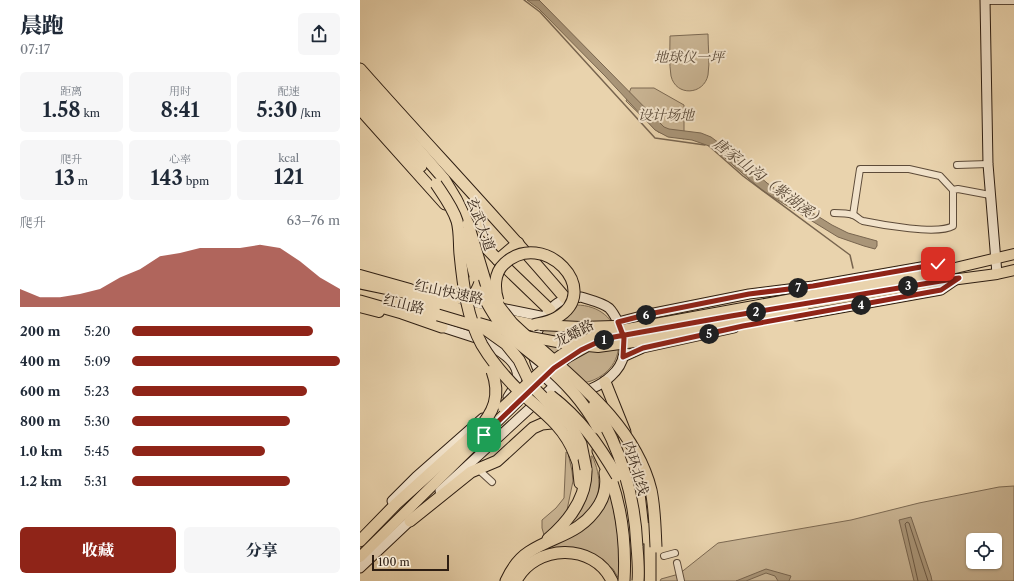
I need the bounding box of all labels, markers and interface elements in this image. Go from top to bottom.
text: 晨跑 [20,12,64,39]
button: share [298,13,340,55]
text: 07:17 [20,41,50,57]
park label: 地球仪一坪 [654,48,726,66]
text: 距离 [60,84,82,98]
text: 用时 [169,84,191,98]
text: 配速 [278,84,300,98]
text: 1.58 [43,98,81,122]
text: 8:41 [160,98,200,122]
text: 5:30 [256,98,297,122]
text: km [81,106,100,120]
text: /km [297,106,321,120]
park label: 设计场地 [638,106,696,124]
water label: 唐家山沟（紫湖溪） [710,133,829,230]
text: kcal [278,151,299,165]
text: 爬升 [60,152,82,166]
text: 心率 [169,152,191,166]
text: 121 [274,165,304,189]
text: 13 [55,166,75,190]
text: 143 [151,166,183,190]
text: m [75,174,88,188]
text: bpm [183,174,209,188]
street label: 玄武大道 [463,195,499,253]
text: 63–76 m [287,212,340,228]
text: 爬升 [20,214,46,230]
pin [921,247,955,281]
icon: check [927,253,949,275]
street label: 红山快速路 [413,276,485,308]
pin: 3 [898,276,918,296]
pin: 7 [788,278,808,298]
text: 3 [905,279,911,293]
text: 7 [795,281,801,295]
street label: 红山路 [381,290,427,318]
pin: 4 [851,295,871,315]
text: 4 [858,298,864,312]
pin: 2 [746,302,766,322]
pin: 6 [636,305,656,325]
text: 2 [753,305,759,319]
text: 6 [643,308,649,322]
street label: 龙蟠路 [551,315,597,351]
text: 200 m [20,323,60,339]
text: 5:20 [84,323,110,339]
pin: 5 [699,324,719,344]
text: 5 [706,327,712,341]
pin: 1 [594,330,614,350]
text: 1 [602,333,606,347]
text: 400 m [20,353,60,369]
text: 5:09 [84,353,111,369]
text: 600 m [20,383,61,399]
text: 5:23 [84,383,109,399]
text: 800 m [20,413,61,429]
text: 5:30 [84,413,110,429]
pin [467,418,501,452]
icon: arrive [473,424,495,446]
street label: 内环北线 [619,439,653,497]
text: 1.0 km [20,443,62,459]
text: 5:45 [84,443,109,459]
text: 1.2 km [20,473,62,489]
text: 5:31 [84,473,107,489]
button: 收藏 [20,527,176,573]
button: 分享 [184,527,340,573]
map controls [966,533,1002,569]
button: locate [966,533,1002,569]
scale bar [372,553,449,572]
text: 100 m [378,555,410,569]

